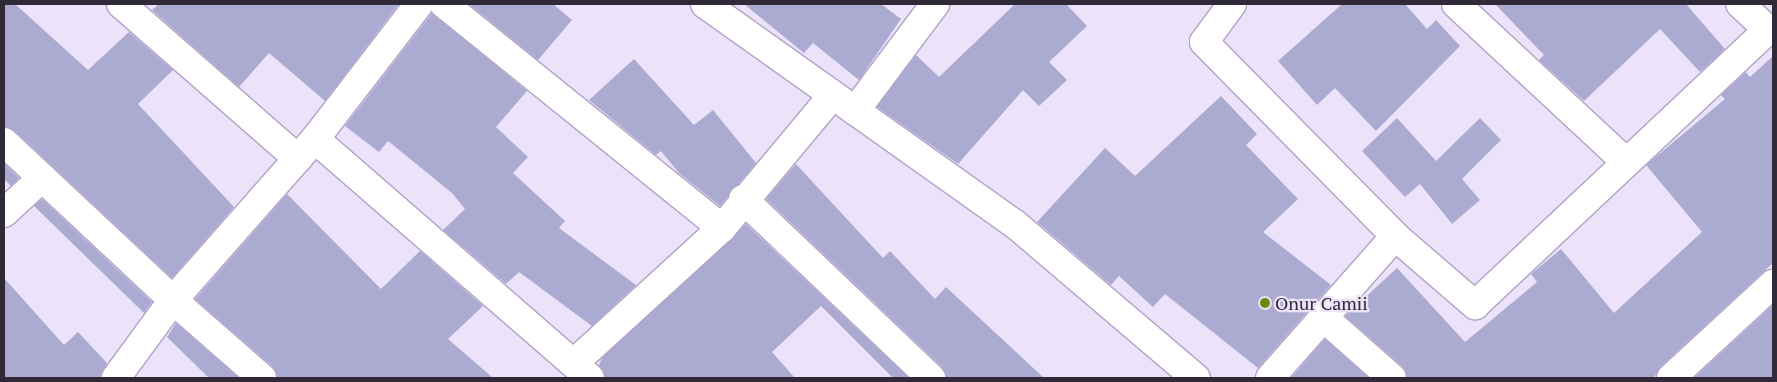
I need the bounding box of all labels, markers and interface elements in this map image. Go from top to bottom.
place label: Onur Camii [1275,292,1368,314]
marker: Onur Camii [1259,297,1271,309]

